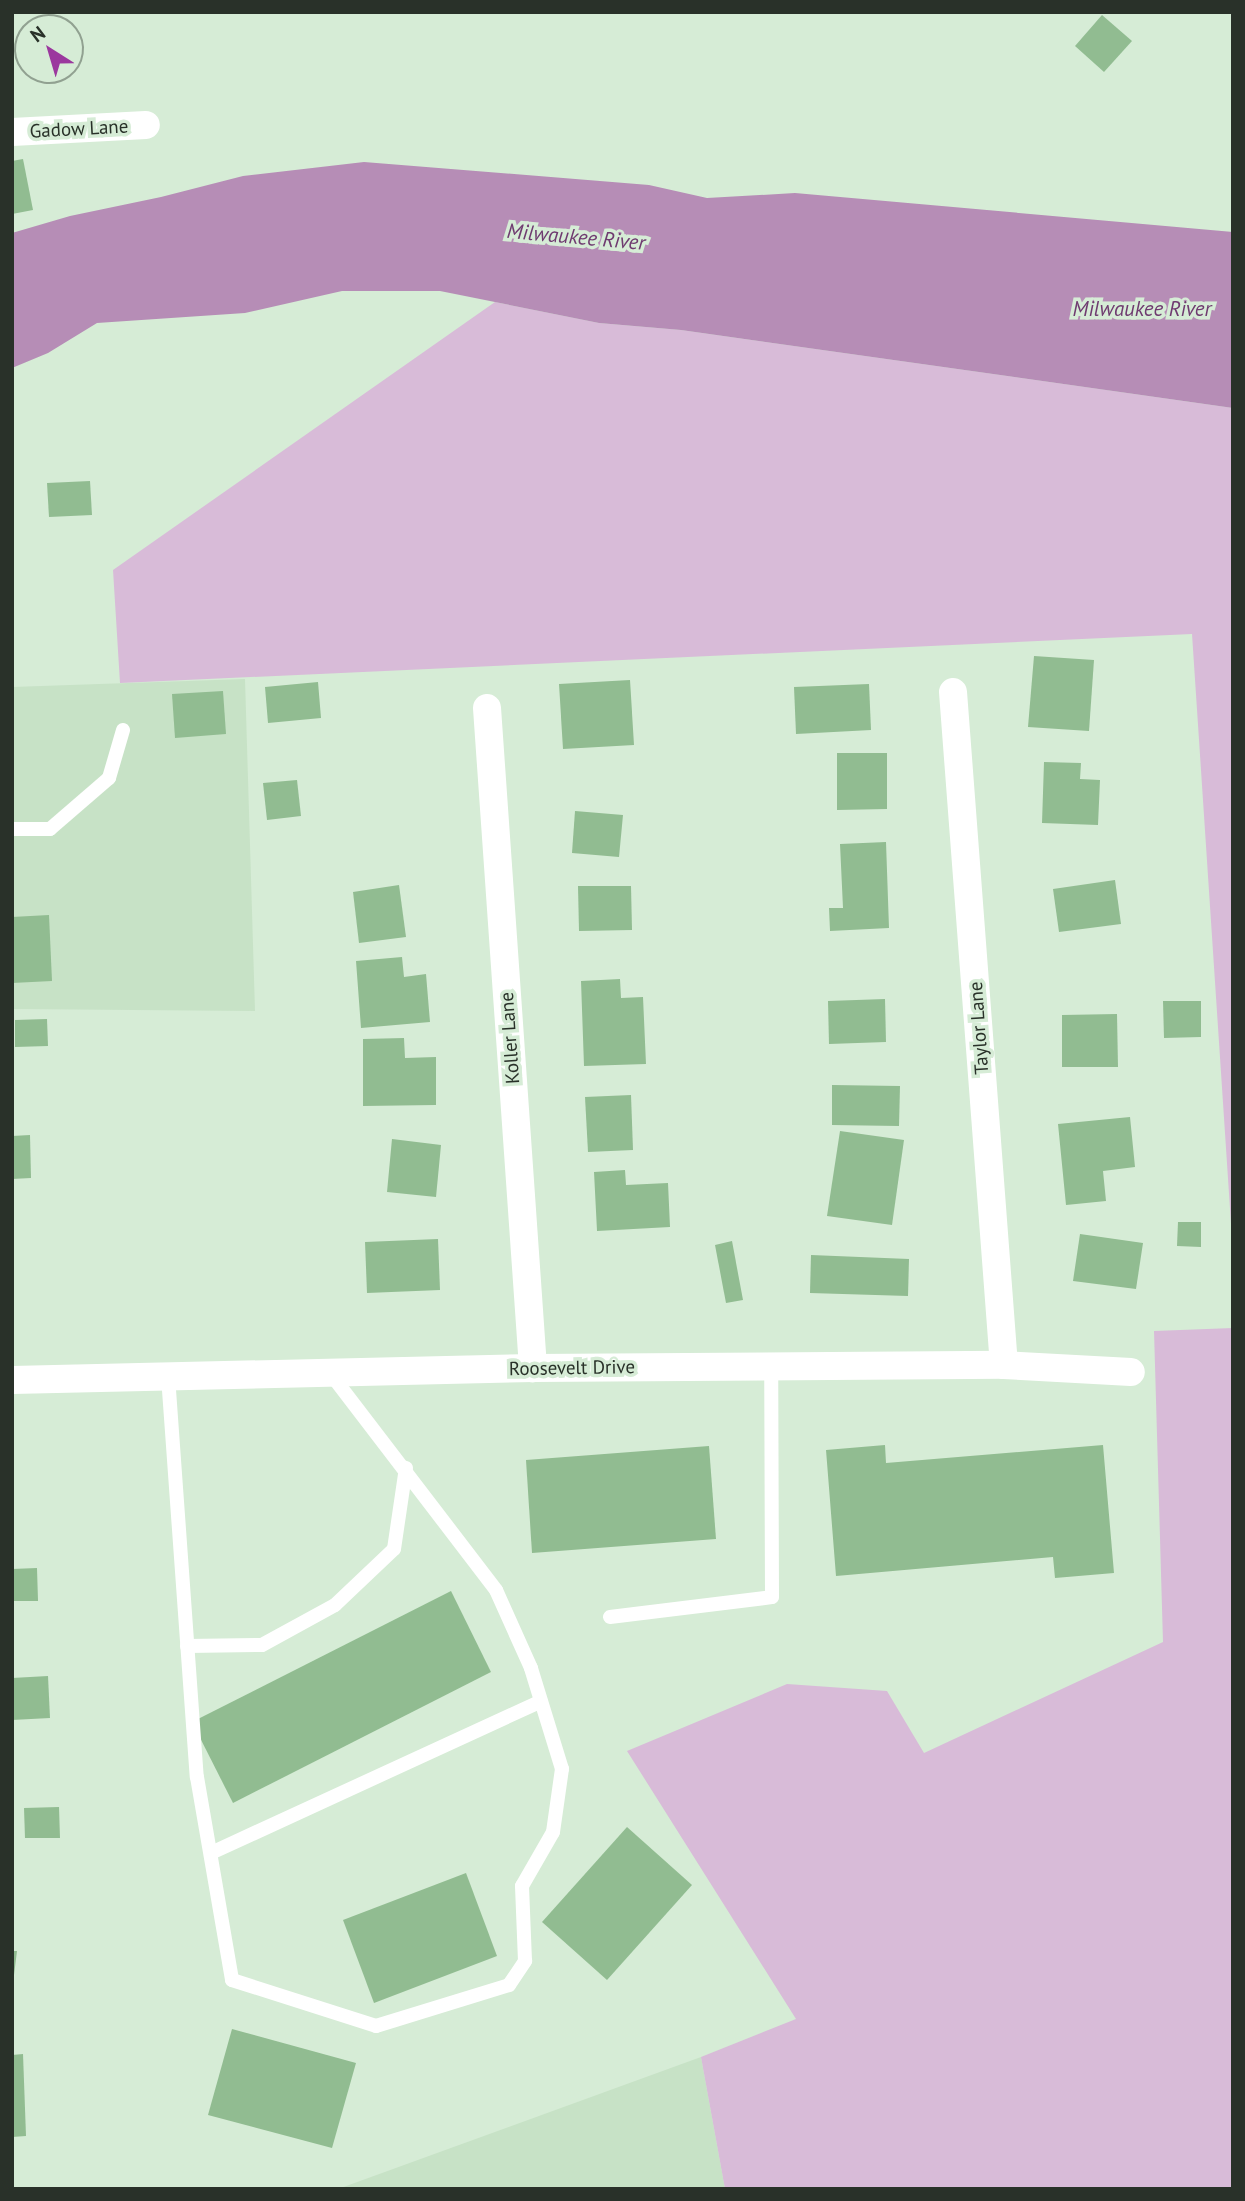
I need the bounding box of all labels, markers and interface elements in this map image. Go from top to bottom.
north arrow [14,14,84,84]
text: N [25,20,50,47]
street label: Gadow Lane [29,115,129,143]
water label: Milwaukee River [506,218,646,256]
water label: Milwaukee River [1073,296,1211,322]
street label: Taylor Lane [964,981,994,1075]
street label: Koller Lane [495,991,525,1085]
street label: Roosevelt Drive [509,1356,635,1380]

